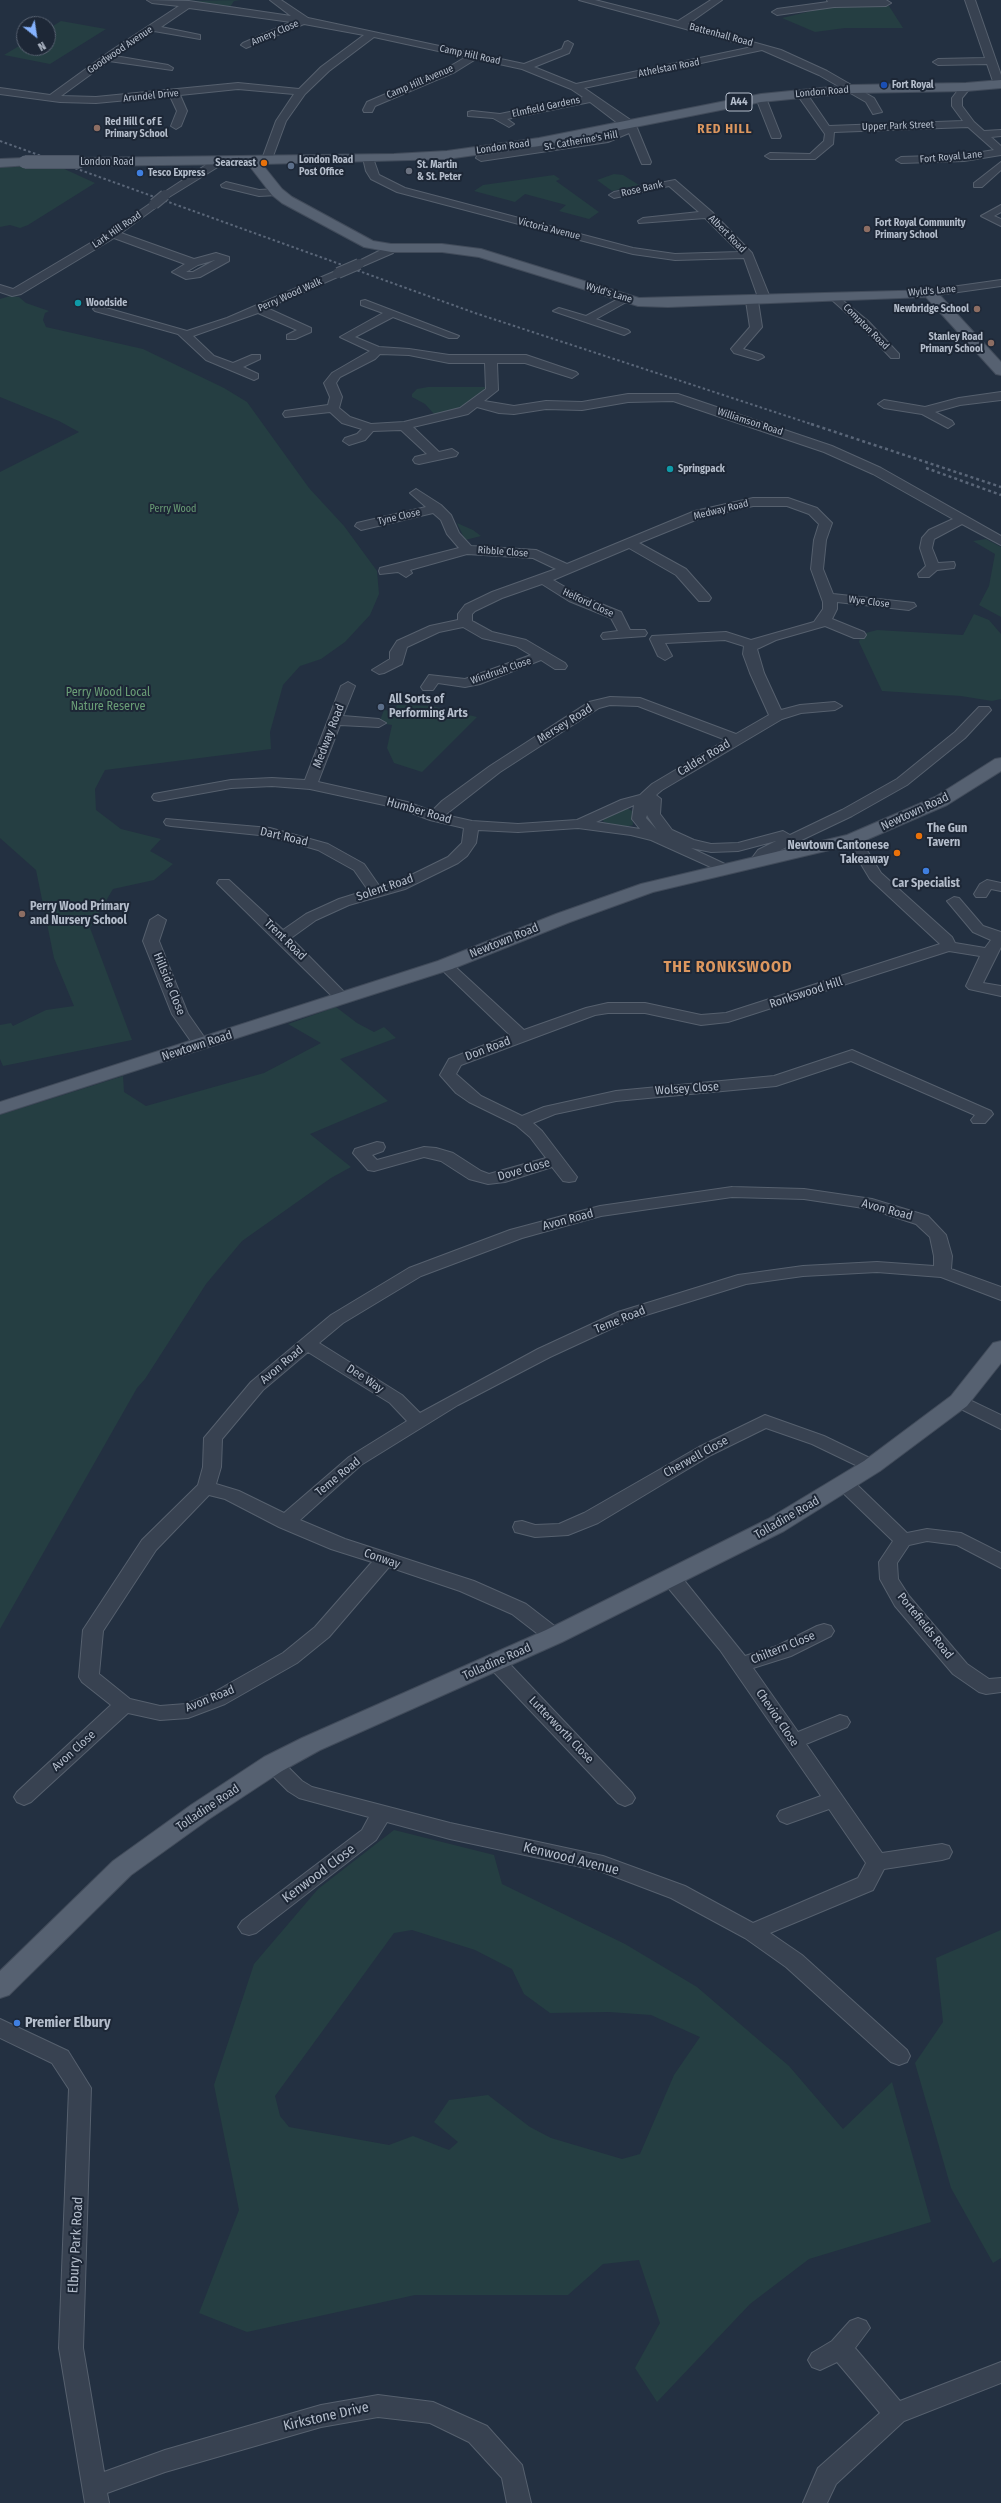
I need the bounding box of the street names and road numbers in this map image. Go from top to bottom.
street label: Amery Close [250,18,300,48]
street label: Battenhall Road [688,21,754,49]
street label: Goodwood Avenue [85,24,155,76]
street label: Camp Hill Road [438,43,502,67]
street label: Athelstan Road [637,56,701,80]
street label: Camp Hill Avenue [385,63,455,101]
street label: London Road [795,84,849,100]
street label: Arundel Drive [123,87,179,105]
road number: A44 [726,93,752,111]
street label: Elmfield Gardens [511,94,581,120]
street label: Upper Park Street [862,119,934,133]
street label: St. Catherine's Hill [543,129,619,153]
street label: London Road [476,137,530,157]
street label: Fort Royal Lane [919,148,983,166]
street label: London Road [80,156,134,168]
street label: Rose Bank [620,178,664,200]
street label: Lark Hill Road [90,209,144,251]
street label: Albert Road [706,213,748,255]
street label: Victoria Avenue [517,215,581,243]
street label: Perry Wood Walk [256,276,324,314]
street label: Wyld's Lane [584,280,634,306]
street label: Wyld's Lane [908,283,956,299]
street label: Compton Road [841,302,891,352]
street label: Williamson Road [716,406,784,438]
street label: Medway Road [692,497,750,523]
street label: Tyne Close [377,506,421,528]
street label: Ribble Close [477,544,529,560]
street label: Helford Close [561,586,615,620]
street label: Wye Close [848,594,890,610]
street label: Windrush Close [469,655,533,687]
street label: Mersey Road [535,701,595,747]
street label: Medway Road [310,702,348,770]
street label: Calder Road [675,737,733,779]
street label: Newtown Road [879,790,951,834]
street label: Humber Road [385,795,453,827]
street label: Dart Road [259,825,309,849]
street label: Solent Road [355,872,415,904]
street label: Trent Road [261,916,309,964]
street label: Newtown Road [467,921,541,961]
street label: Hillside Close [150,951,188,1017]
street label: Ronkswood Hill [768,974,844,1012]
street label: Newtown Road [160,1028,234,1064]
street label: Don Road [463,1034,513,1064]
street label: Wolsey Close [655,1080,719,1098]
street label: Dove Close [496,1156,552,1184]
street label: Avon Road [860,1196,914,1224]
street label: Avon Road [541,1206,595,1234]
street label: Teme Road [592,1303,648,1337]
street label: Avon Road [257,1343,307,1387]
street label: Dee Way [344,1362,386,1396]
street label: Cherwell Close [661,1433,731,1481]
street label: Teme Road [313,1455,363,1499]
street label: Tolladine Road [752,1494,822,1542]
street label: Conway [362,1546,402,1572]
street label: Portefields Road [894,1590,956,1662]
street label: Chiltern Close [749,1629,817,1667]
street label: Tolladine Road [461,1641,533,1683]
street label: Avon Road [183,1683,237,1715]
street label: Cheviot Close [753,1687,801,1749]
street label: Lutterworth Close [526,1694,596,1766]
street label: Avon Close [49,1728,99,1774]
street label: Tolladine Road [174,1782,242,1834]
street label: Kenwood Avenue [521,1839,621,1879]
street label: Kenwood Close [279,1841,359,1907]
street label: Elbury Park Road [65,2196,87,2294]
street label: Kirkstone Drive [282,2399,370,2435]

